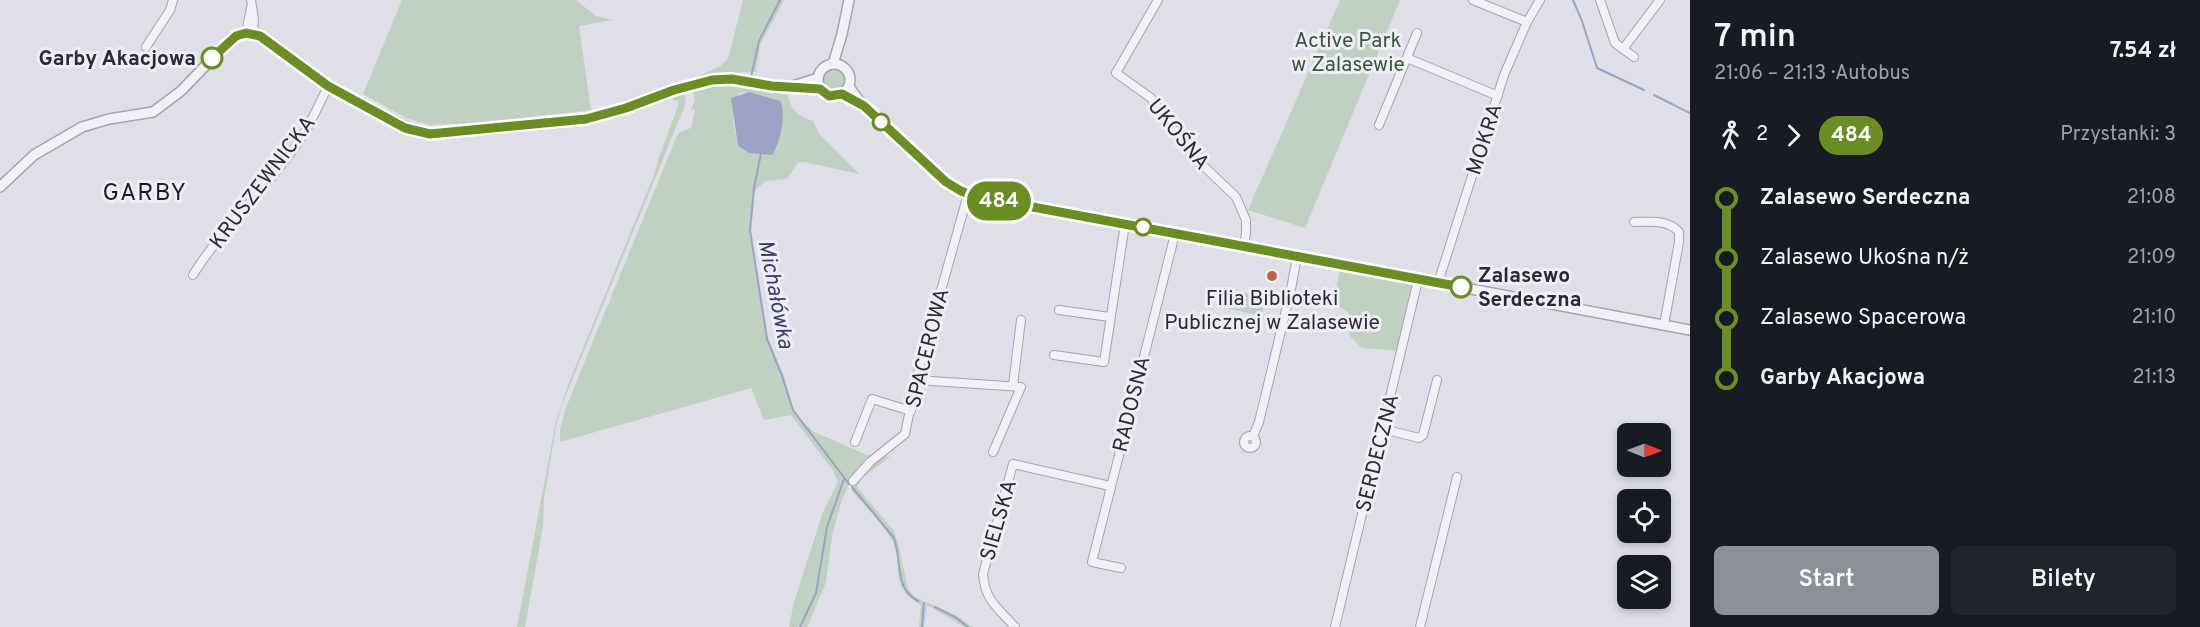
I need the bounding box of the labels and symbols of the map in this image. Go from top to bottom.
park label: Active Park w Zalasewie [1291,28,1405,79]
place label: Garby Akacjowa [39,46,196,73]
marker: Garby Akacjowa [201,47,223,69]
street label: UKOŚNA [1141,93,1216,176]
street label: MOKRA [1461,100,1510,179]
street label: KRUSZEWNICKA [204,111,322,255]
unlabelled marker [872,113,890,131]
district label: GARBY [103,179,188,209]
line badge: 484 [964,182,1034,220]
unlabelled marker [1134,218,1152,236]
water label: Michałówka [751,238,798,352]
place label: Zalasewo Serdeczna [1478,263,1581,314]
marker: Filia Biblioteki Publicznej w Zalasewie [1265,269,1279,283]
marker: Zalasewo Serdeczna [1450,276,1472,298]
street label: SPACEROWA [901,286,956,411]
place label: Filia Biblioteki Publicznej w Zalasewie [1164,286,1380,337]
street label: RADOSNA [1107,353,1157,455]
street label: SERDECZNA [1351,392,1406,515]
north arrow [1617,423,1671,477]
street label: SIELSKA [975,477,1024,564]

